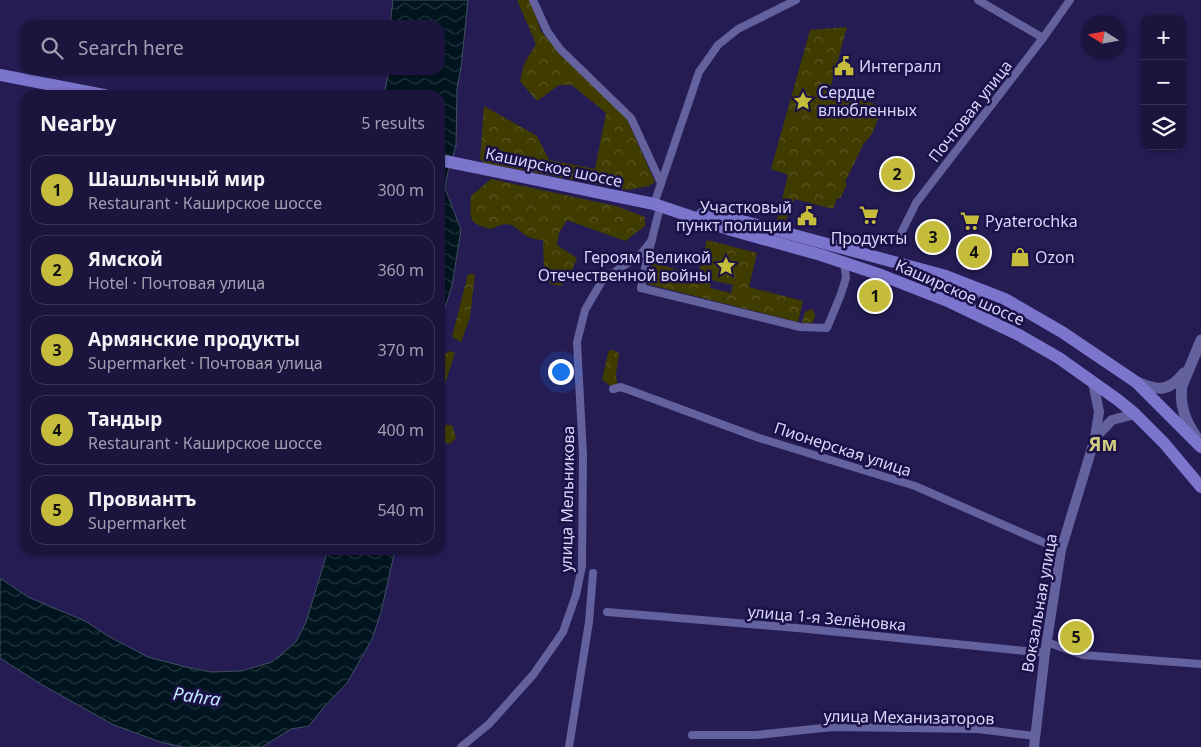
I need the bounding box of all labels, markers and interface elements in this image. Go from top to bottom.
north arrow [1081,15,1126,60]
map controls [1141,15,1186,150]
button: + [1141,15,1186,60]
search box [20,20,445,75]
icon: search [38,34,66,62]
text: Search here [78,35,184,61]
public building icon: Интегралл [833,55,855,77]
place label: Интегралл [859,55,941,77]
street label: Почтовая улица [923,55,1017,167]
button: − [1141,60,1186,105]
place label: Сердце влюбленных [818,81,918,121]
place icon: Сердце влюбленных [792,90,814,112]
button: layers [1141,105,1186,150]
text: Nearby [40,109,116,137]
text: 5 results [361,112,425,134]
street label: Каширское шоссе [484,142,625,192]
pin: 2 [881,155,913,193]
text: Шашлычный мир [88,166,265,192]
text: 1 [52,179,62,201]
text: 300 m [377,179,424,201]
text: Restaurant · Каширское шоссе [88,192,322,214]
place label: Участковый пункт полиции [676,196,792,236]
supermarket icon: Продукты [858,204,880,226]
public building icon: Участковый пункт полиции [796,205,818,227]
supermarket icon: Pyaterochka [959,210,981,232]
place label: Pyaterochka [985,210,1078,232]
pin: 3 [917,218,949,256]
place label: Продукты [831,227,907,249]
pin: 4 [958,233,990,271]
text: Ямской [88,246,163,272]
place label: Героям Великой Отечественной войны [538,246,711,286]
shop icon: Ozon [1009,246,1031,268]
place label: Ozon [1035,246,1075,268]
street label: Каширское шоссе [892,254,1028,330]
place icon: Героям Великой Отечественной войны [715,255,737,277]
text: 2 [52,259,62,281]
text: 360 m [377,259,424,281]
text: Hotel · Почтовая улица [88,272,265,294]
pin: 1 [859,277,891,315]
text: Армянские продукты [88,326,300,352]
text: 3 [52,339,62,361]
text: 370 m [377,339,424,361]
text: Supermarket · Почтовая улица [88,352,323,374]
your location [548,359,574,385]
text: Тандыр [88,406,162,432]
street label: Пионерская улица [771,416,915,482]
text: 4 [52,419,62,441]
text: 400 m [377,419,424,441]
street label: улица Мельникова [555,426,579,572]
district label: Ям [1089,431,1117,457]
text: Restaurant · Каширское шоссе [88,432,322,454]
text: Провиантъ [88,486,197,512]
text: 5 [52,499,62,521]
text: 540 m [377,499,424,521]
text: Supermarket [88,512,186,534]
street label: Вокзальная улица [1016,532,1062,674]
street label: улица 1-я Зелёновка [747,600,907,636]
pin: 5 [1060,618,1092,656]
water label: Pahra [172,681,222,711]
street label: улица Механизаторов [824,705,994,729]

